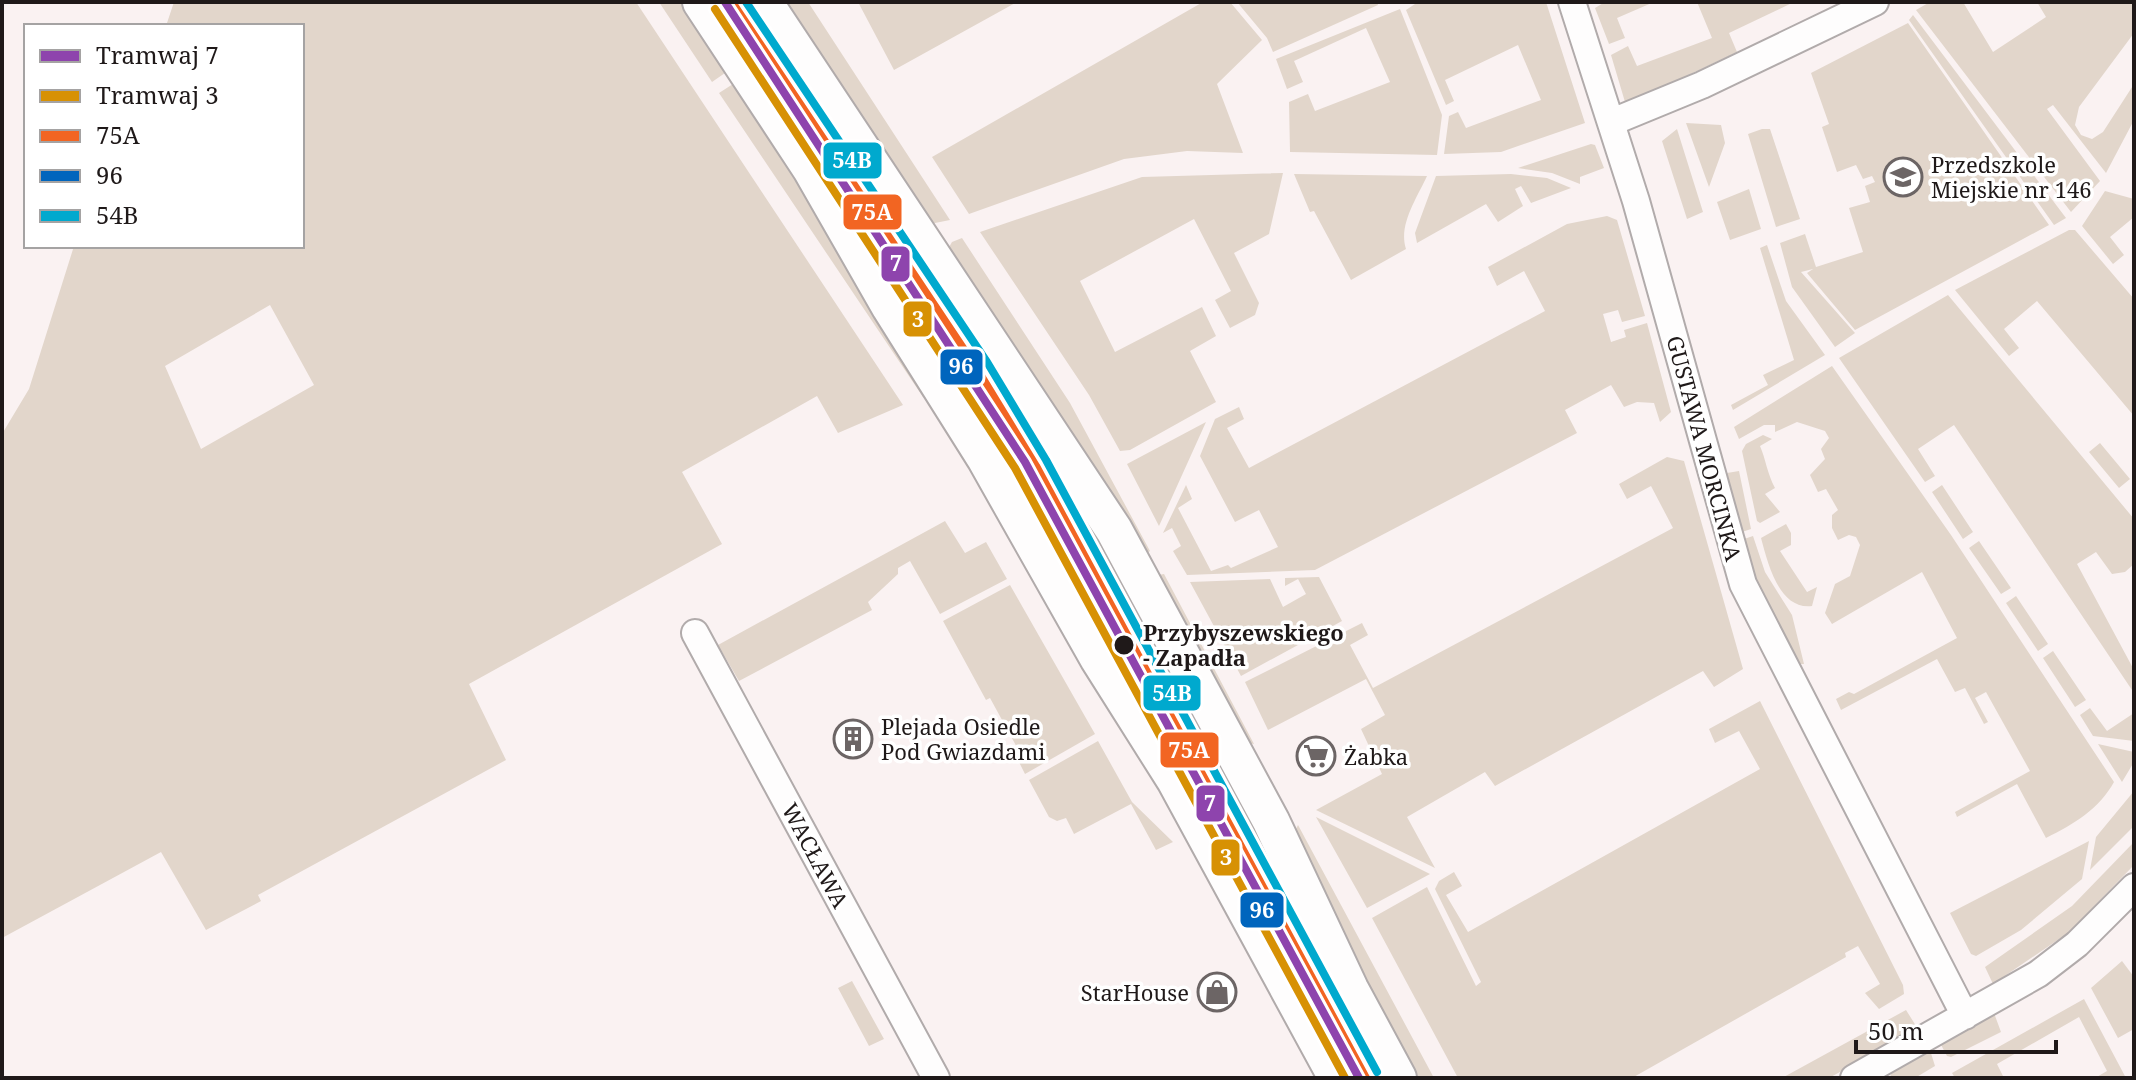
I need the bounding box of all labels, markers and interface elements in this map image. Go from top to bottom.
legend [24,24,304,248]
text: Tramwaj 7 [96,38,219,71]
text: Tramwaj 3 [96,78,219,111]
text: 75A [96,118,140,151]
line badge: 54B [822,141,883,180]
text: 54B [832,144,872,174]
place label: Przedszkole Miejskie nr 146 [1931,149,2092,204]
school or university icon: Przedszkole Miejskie nr 146 [1882,156,1924,198]
text: 96 [96,158,123,191]
line badge: 75A [842,193,903,231]
text: 75A [851,196,893,226]
text: 54B [96,198,139,231]
line badge: 7 [880,245,911,283]
text: 7 [890,247,902,277]
line badge: 3 [902,300,933,338]
text: 3 [912,303,924,333]
street label: GUSTAWA MORCINKA [1660,332,1750,564]
line badge: 96 [939,348,984,386]
text: 96 [949,350,973,380]
place label: Przybyszewskiego - Zapadła [1143,617,1344,672]
marker: Przybyszewskiego - Zapadła [1112,633,1136,657]
line badge: 54B [1142,674,1202,712]
text: 54B [1152,677,1192,707]
place label: Plejada Osiedle Pod Gwiazdami [881,711,1045,766]
building icon: Plejada Osiedle Pod Gwiazdami [832,718,874,760]
line badge: 75A [1159,731,1220,769]
text: 75A [1168,734,1210,764]
supermarket icon: Żabka [1295,735,1337,777]
place label: Żabka [1344,741,1408,771]
line badge: 7 [1195,784,1226,823]
text: 7 [1204,787,1216,817]
street label: WACŁAWA [776,797,856,913]
line badge: 3 [1210,838,1241,877]
text: 3 [1220,841,1232,871]
line badge: 96 [1239,891,1285,929]
text: 96 [1250,894,1274,924]
shop icon: StarHouse [1196,971,1238,1013]
place label: StarHouse [1081,977,1189,1007]
scale bar [1856,1004,2056,1054]
text: 50 m [1868,1014,1924,1047]

